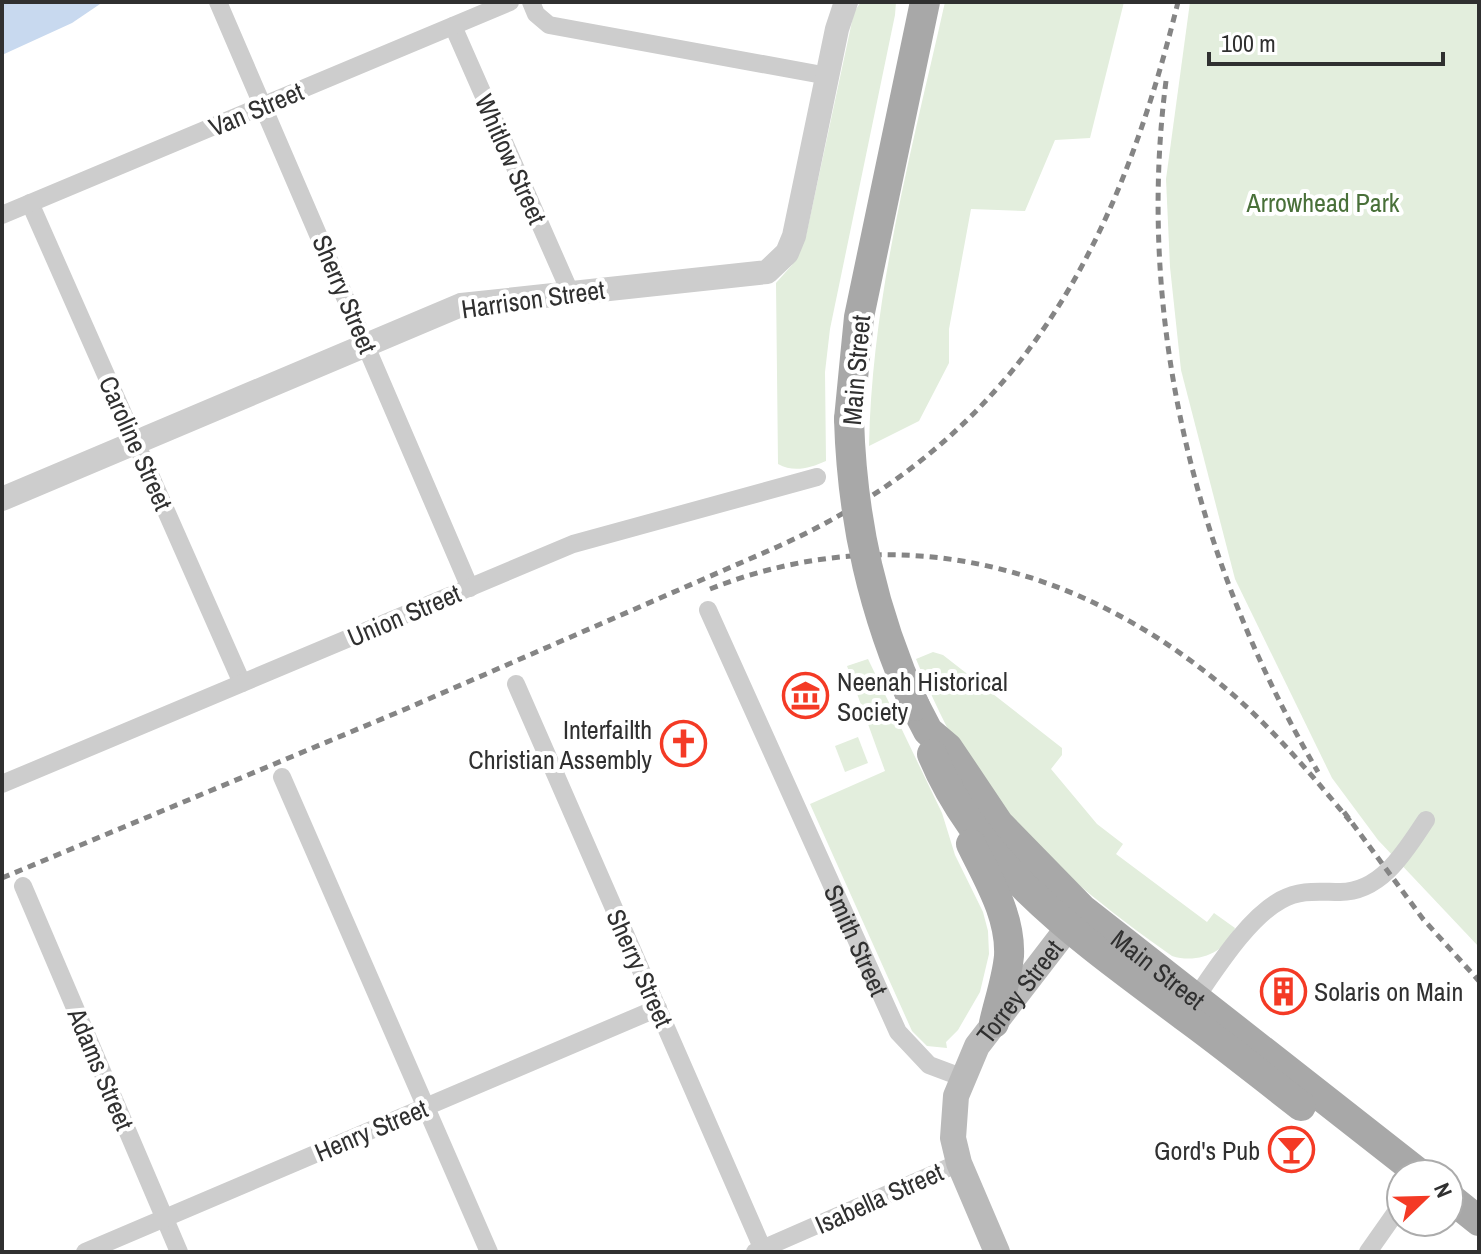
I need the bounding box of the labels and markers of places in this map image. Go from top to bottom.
place label: Neenah Historical Society [837,664,1008,729]
museum icon: Neenah Historical Society [782,672,830,720]
place label: Interfailth Christian Assembly [468,712,652,777]
church icon: Interfailth Christian Assembly [659,720,707,768]
building icon: Solaris on Main [1259,967,1307,1015]
place label: Solaris on Main [1314,974,1463,1009]
bar icon: Gord's Pub [1267,1126,1315,1174]
place label: Gord's Pub [1154,1133,1260,1168]

